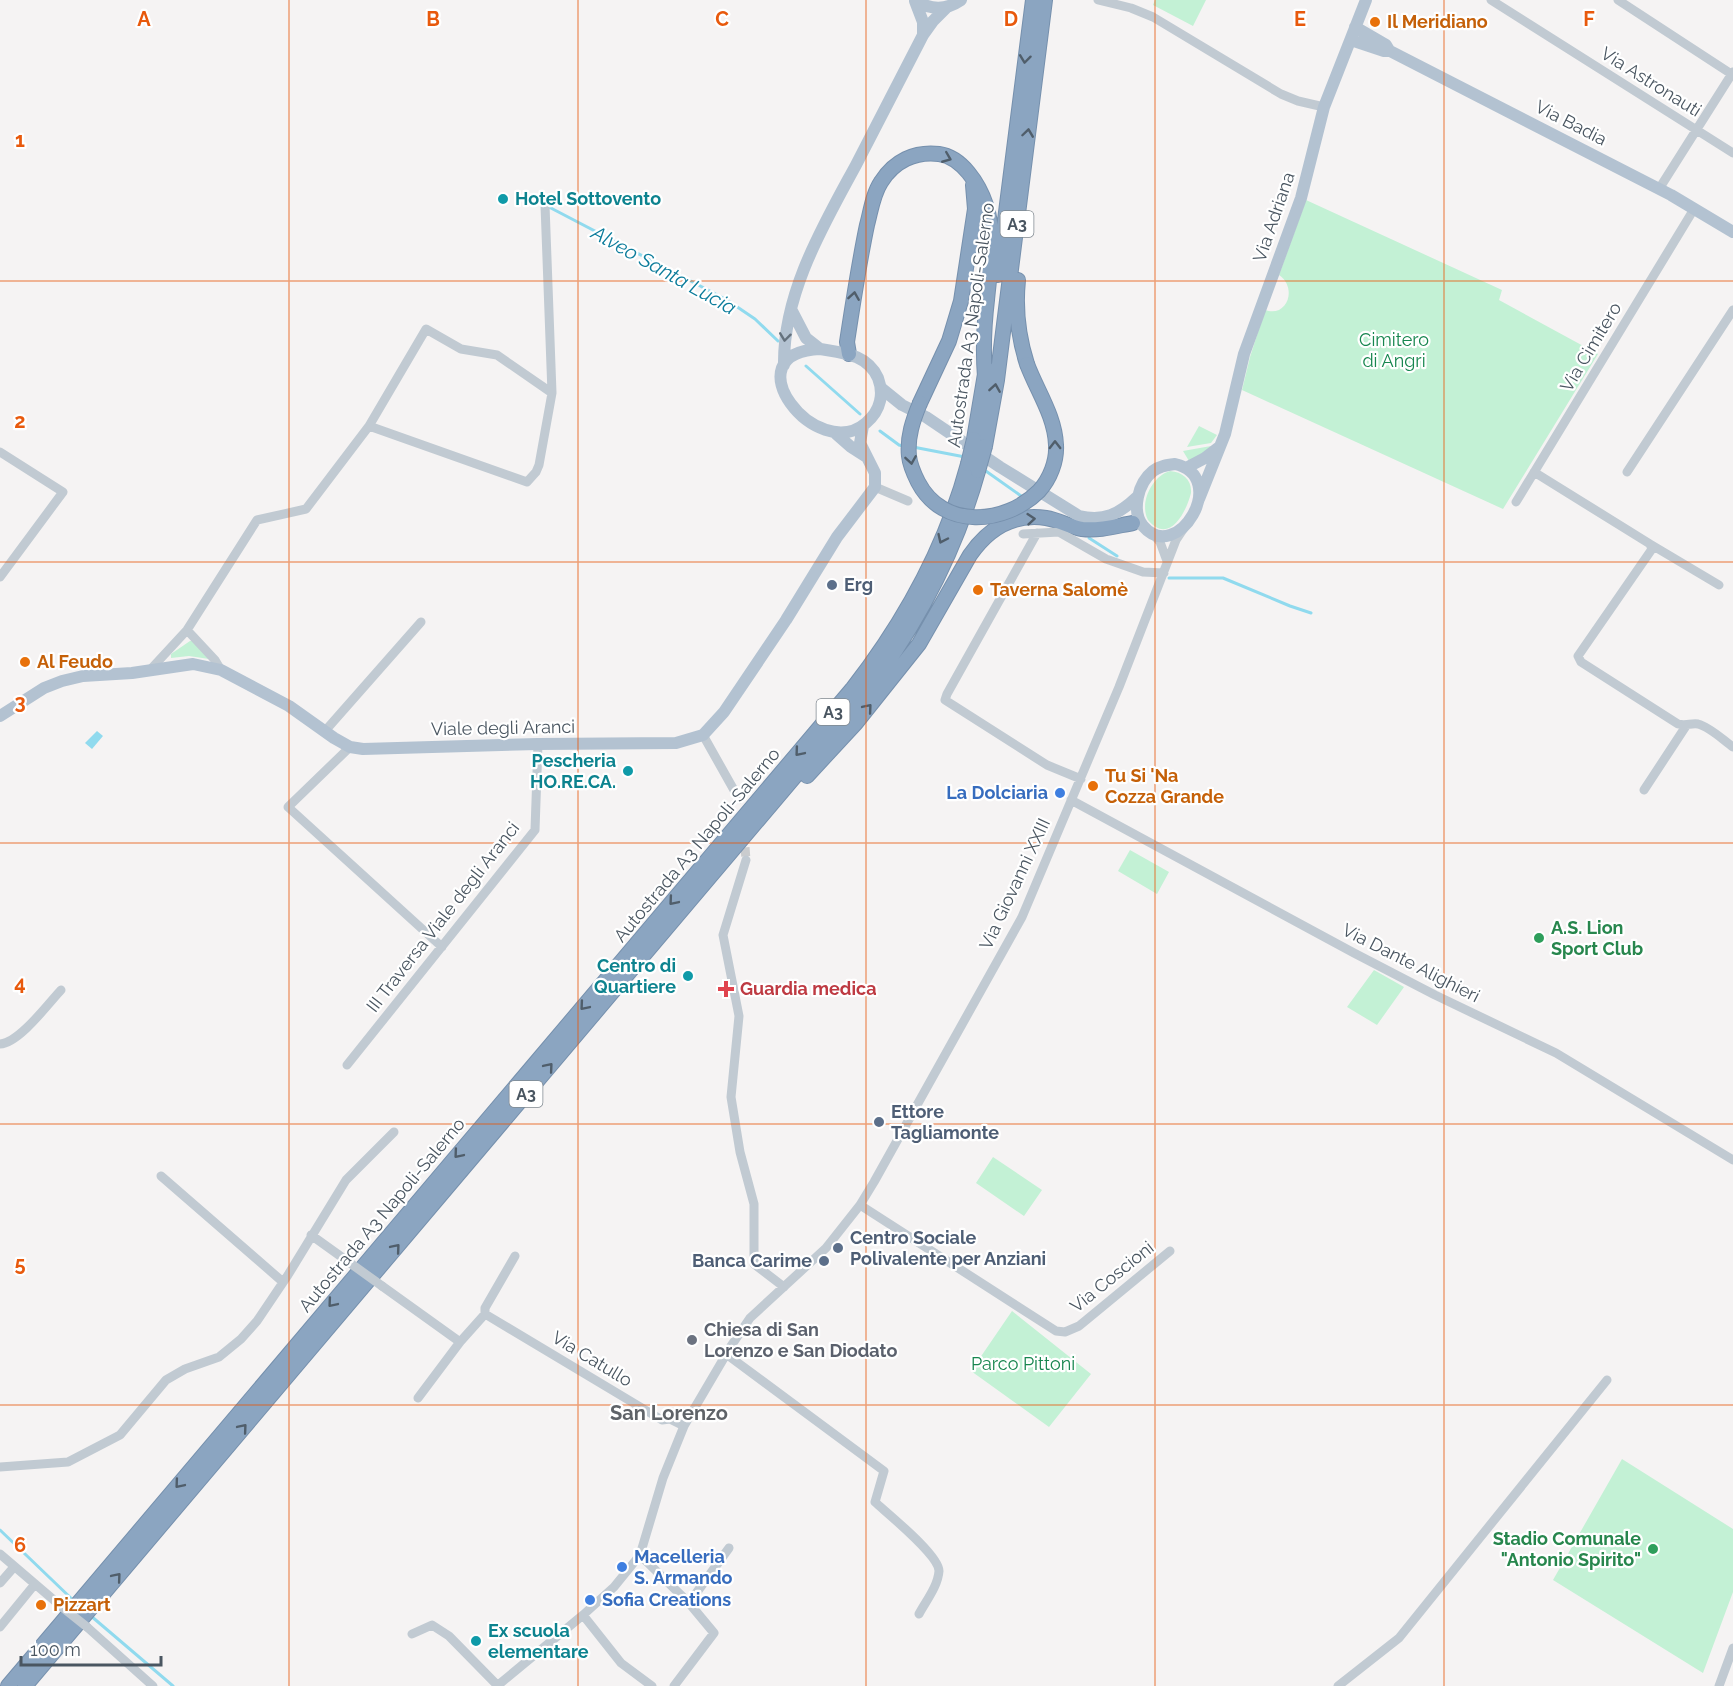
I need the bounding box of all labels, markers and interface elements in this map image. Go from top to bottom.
text: A [137,7,151,31]
text: B [426,7,440,31]
text: C [715,7,729,31]
text: D [1004,7,1018,31]
text: E [1294,7,1306,31]
text: F [1583,7,1595,31]
place label: Il Meridiano [1387,11,1488,32]
marker: Il Meridiano [1368,15,1382,29]
street label: Via Astronauti [1597,42,1705,121]
one-way arrow [1019,54,1032,64]
street label: Via Badia [1532,96,1610,149]
text: 1 [15,128,25,152]
one-way arrow [1022,128,1034,137]
one-way arrow [940,151,951,163]
street label: Via Adriana [1248,169,1299,264]
place label: Hotel Sottovento [515,188,661,209]
marker: Hotel Sottovento [496,192,510,206]
street label: Autostrada A3 Napoli-Salerno [943,201,998,449]
road number: A3 [1000,211,1034,237]
water label: Alveo Santa Lucia [587,220,740,320]
one-way arrow [848,291,860,300]
street label: Via Cimitero [1556,298,1626,395]
park label: Cimitero di Angri [1359,329,1429,371]
one-way arrow [779,333,792,342]
one-way arrow [989,384,1001,393]
text: 2 [14,409,26,433]
one-way arrow [1049,440,1061,449]
one-way arrow [904,455,916,464]
one-way arrow [1026,513,1035,526]
one-way arrow [938,533,950,544]
place label: Erg [844,574,873,595]
marker: Erg [825,578,839,592]
place label: Taverna Salomè [990,579,1128,600]
marker: Taverna Salomè [971,583,985,597]
place label: Al Feudo [37,651,113,672]
marker: Al Feudo [18,655,32,669]
text: 3 [14,690,26,714]
road number: A3 [816,699,850,725]
one-way arrow [861,703,872,714]
street label: Viale degli Aranci [431,716,575,739]
street label: Autostrada A3 Napoli-Salerno [609,743,784,946]
one-way arrow [795,745,806,756]
place label: Pescheria HO.RE.CA. [530,750,616,792]
marker: Pescheria HO.RE.CA. [621,764,635,778]
place label: Tu Si 'Na Cozza Grande [1105,765,1224,807]
marker: Tu Si 'Na Cozza Grande [1086,779,1100,793]
place label: La Dolciaria [946,782,1048,803]
marker: La Dolciaria [1053,786,1067,800]
street label: Via Giovanni XXIII [975,815,1054,953]
street label: III Traversa Viale degli Aranci [362,817,523,1016]
one-way arrow [669,894,680,905]
place label: A.S. Lion Sport Club [1551,917,1643,959]
street label: Via Dante Alighieri [1339,919,1483,1006]
marker: A.S. Lion Sport Club [1532,931,1546,945]
place label: Centro di Quartiere [594,955,676,997]
marker: Centro di Quartiere [681,969,695,983]
text: 4 [14,971,26,995]
place label: Guardia medica [740,978,876,999]
marker: Guardia medica [717,980,735,998]
one-way arrow [580,999,591,1010]
one-way arrow [542,1063,553,1074]
road number: A3 [510,1081,542,1107]
place label: Ettore Tagliamonte [891,1101,999,1143]
street label: Autostrada A3 Napoli-Salerno [294,1113,469,1316]
marker: Ettore Tagliamonte [872,1115,886,1129]
one-way arrow [454,1147,465,1158]
place label: Centro Sociale Polivalente per Anziani [850,1227,1046,1269]
street label: Via Coscioni [1066,1237,1158,1317]
marker: Centro Sociale Polivalente per Anziani [831,1241,845,1255]
one-way arrow [389,1244,400,1255]
place label: Banca Carime [692,1250,812,1271]
text: 5 [14,1252,26,1276]
marker: Banca Carime [817,1254,831,1268]
one-way arrow [328,1296,339,1307]
place label: Chiesa di San Lorenzo e San Diodato [704,1319,897,1361]
street label: Via Catullo [548,1326,636,1391]
marker: Chiesa di San Lorenzo e San Diodato [685,1333,699,1347]
park label: Parco Pittoni [971,1353,1075,1374]
district label: San Lorenzo [610,1401,728,1425]
one-way arrow [236,1424,247,1435]
one-way arrow [175,1477,186,1488]
place label: Stadio Comunale "Antonio Spirito" [1493,1528,1641,1570]
text: 6 [14,1533,26,1557]
marker: Stadio Comunale "Antonio Spirito" [1646,1542,1660,1556]
place label: Macelleria S. Armando [634,1546,732,1588]
marker: Macelleria S. Armando [615,1560,629,1574]
one-way arrow [109,1573,120,1584]
place label: Sofia Creations [602,1589,731,1610]
marker: Sofia Creations [583,1593,597,1607]
place label: Pizzart [53,1594,111,1615]
marker: Pizzart [34,1598,48,1612]
place label: Ex scuola elementare [488,1620,589,1662]
scale bar [21,1629,160,1667]
marker: Ex scuola elementare [469,1634,483,1648]
text: 100 m [30,1639,81,1660]

